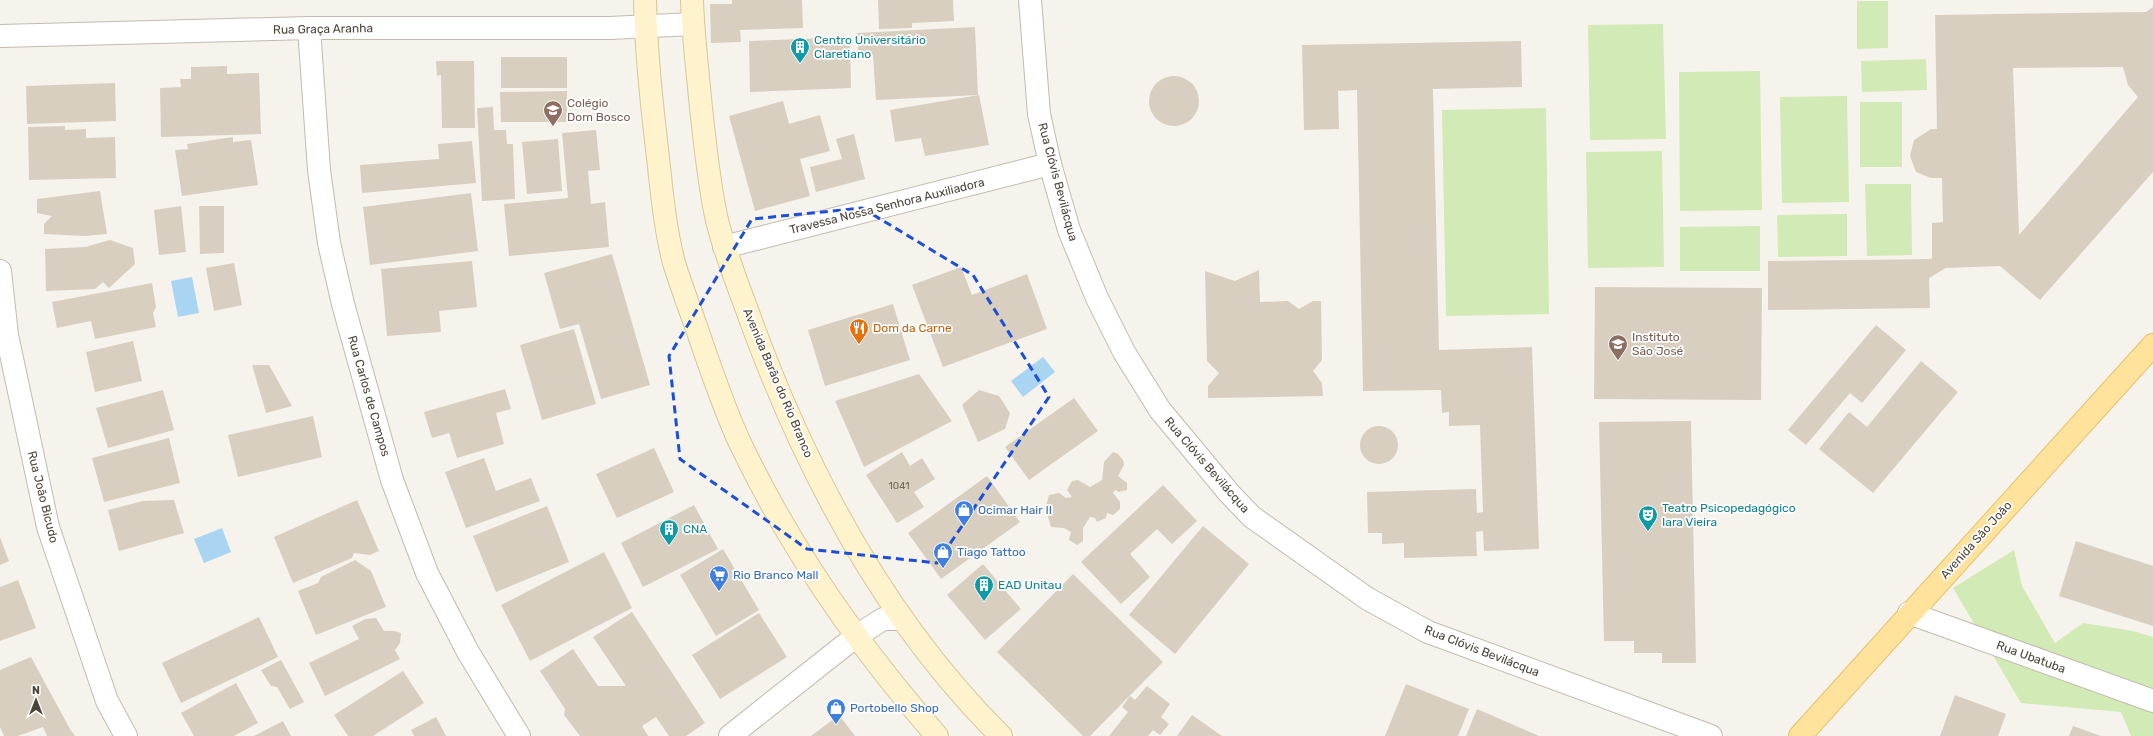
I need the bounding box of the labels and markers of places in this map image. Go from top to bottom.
place label: Centro Universitário Claretiano [814,33,926,61]
building icon: Centro Universitário Claretiano [789,36,811,64]
place label: Colégio Dom Bosco [567,96,630,124]
school or university icon: Colégio Dom Bosco [542,99,564,127]
restaurant icon: Dom da Carne [848,317,870,345]
place label: Dom da Carne [873,321,952,335]
place label: Instituto São José [1632,330,1684,358]
school or university icon: Instituto São José [1607,333,1629,361]
shop icon: Ocimar Hair II [953,499,975,527]
place label: Teatro Psicopedagógico Iara Vieira [1662,501,1796,529]
place label: Ocimar Hair II [978,503,1052,517]
theatre icon: Teatro Psicopedagógico Iara Vieira [1637,504,1659,532]
building icon: CNA [658,518,680,546]
place label: CNA [683,522,707,536]
shop icon: Tiago Tattoo [932,541,954,569]
place label: Tiago Tattoo [957,545,1026,559]
supermarket icon: Rio Branco Mall [708,564,730,592]
place label: Rio Branco Mall [733,568,818,582]
building icon: EAD Unitau [973,574,995,602]
place label: EAD Unitau [998,578,1062,592]
shop icon: Portobello Shop [825,697,847,725]
place label: Portobello Shop [850,701,939,715]

